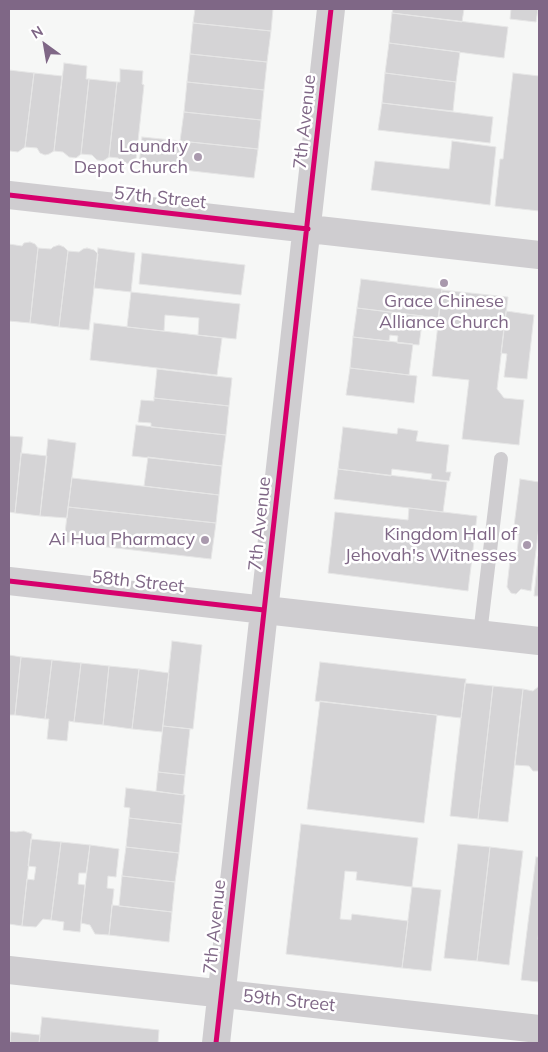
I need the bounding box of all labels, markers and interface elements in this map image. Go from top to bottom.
north arrow [20,20,70,70]
text: N [28,22,46,43]
street label: 7th Avenue [289,74,321,170]
place label: Laundry Depot Church [74,136,188,178]
marker: Laundry Depot Church [192,151,204,163]
street label: 57th Street [113,182,207,214]
marker: Grace Chinese Alliance Church [438,277,450,289]
place label: Grace Chinese Alliance Church [379,291,509,334]
street label: 7th Avenue [244,476,276,572]
place label: Kingdom Hall of Jehovah's Witnesses [345,524,517,566]
place label: Ai Hua Pharmacy [48,529,195,551]
marker: Ai Hua Pharmacy [199,534,211,546]
marker: Kingdom Hall of Jehovah's Witnesses [521,539,533,551]
street label: 58th Street [91,566,185,598]
street label: 7th Avenue [199,879,231,975]
street label: 59th Street [242,985,336,1017]

